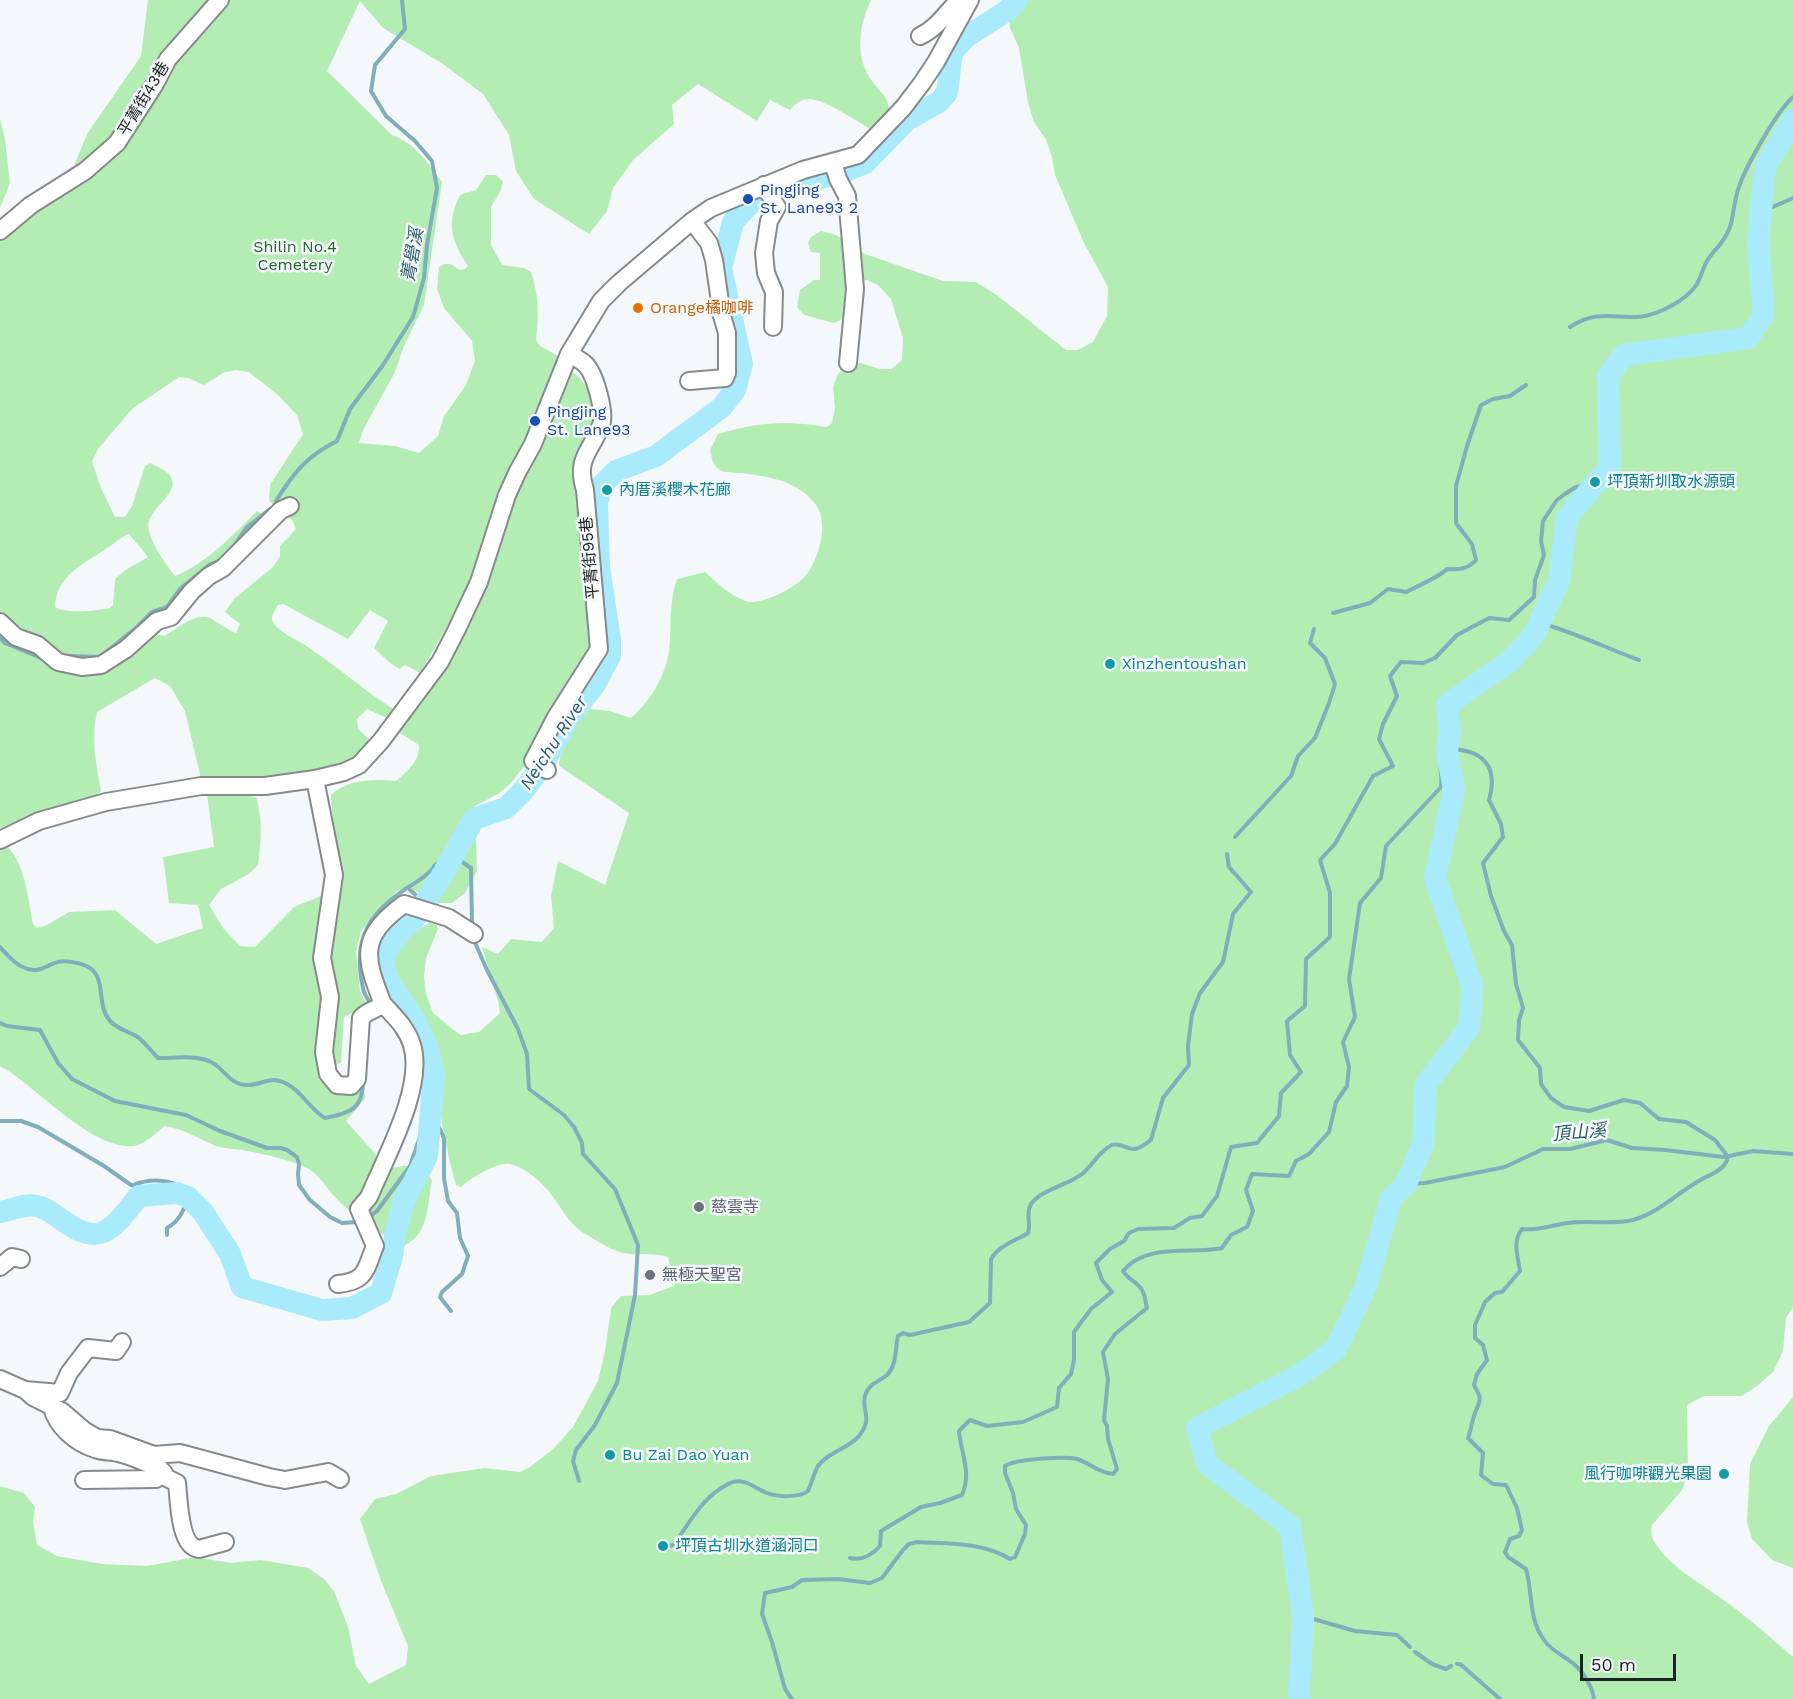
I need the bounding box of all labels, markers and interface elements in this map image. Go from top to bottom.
street label: 平菁街43巷 [114,58,174,140]
place label: Pingjing St. Lane93 2 [760,180,858,218]
marker: Pingjing St. Lane93 2 [741,192,755,206]
water label: 菁礐溪 [398,227,428,283]
park label: Shilin No.4 Cemetery [253,237,337,275]
place label: Orange橘咖啡 [650,298,753,318]
marker: Orange橘咖啡 [631,301,645,315]
place label: Pingjing St. Lane93 [547,402,630,440]
marker: Pingjing St. Lane93 [528,414,542,428]
place label: 坪頂新圳取水源頭 [1607,472,1735,492]
marker: 坪頂新圳取水源頭 [1588,475,1602,489]
place label: 內厝溪櫻木花廊 [619,480,731,500]
marker: 內厝溪櫻木花廊 [600,483,614,497]
street label: 平菁街95巷 [577,516,603,600]
place label: Xinzhentoushan [1122,654,1247,674]
marker: Xinzhentoushan [1103,657,1117,671]
water label: Neichu River [516,692,592,794]
water label: 頂山溪 [1551,1120,1607,1146]
place label: 慈雲寺 [711,1197,759,1217]
marker: 慈雲寺 [692,1200,706,1214]
place label: 無極天聖宮 [662,1265,742,1285]
marker: 無極天聖宮 [643,1268,657,1282]
place label: Bu Zai Dao Yuan [622,1445,749,1465]
marker: Bu Zai Dao Yuan [603,1448,617,1462]
place label: 風行咖啡觀光果園 [1584,1464,1712,1484]
marker: 風行咖啡觀光果園 [1717,1467,1731,1481]
place label: 坪頂古圳水道涵洞口 [675,1536,819,1556]
marker: 坪頂古圳水道涵洞口 [656,1539,670,1553]
scale bar [1583,1642,1679,1680]
text: 50 m [1591,1654,1636,1675]

